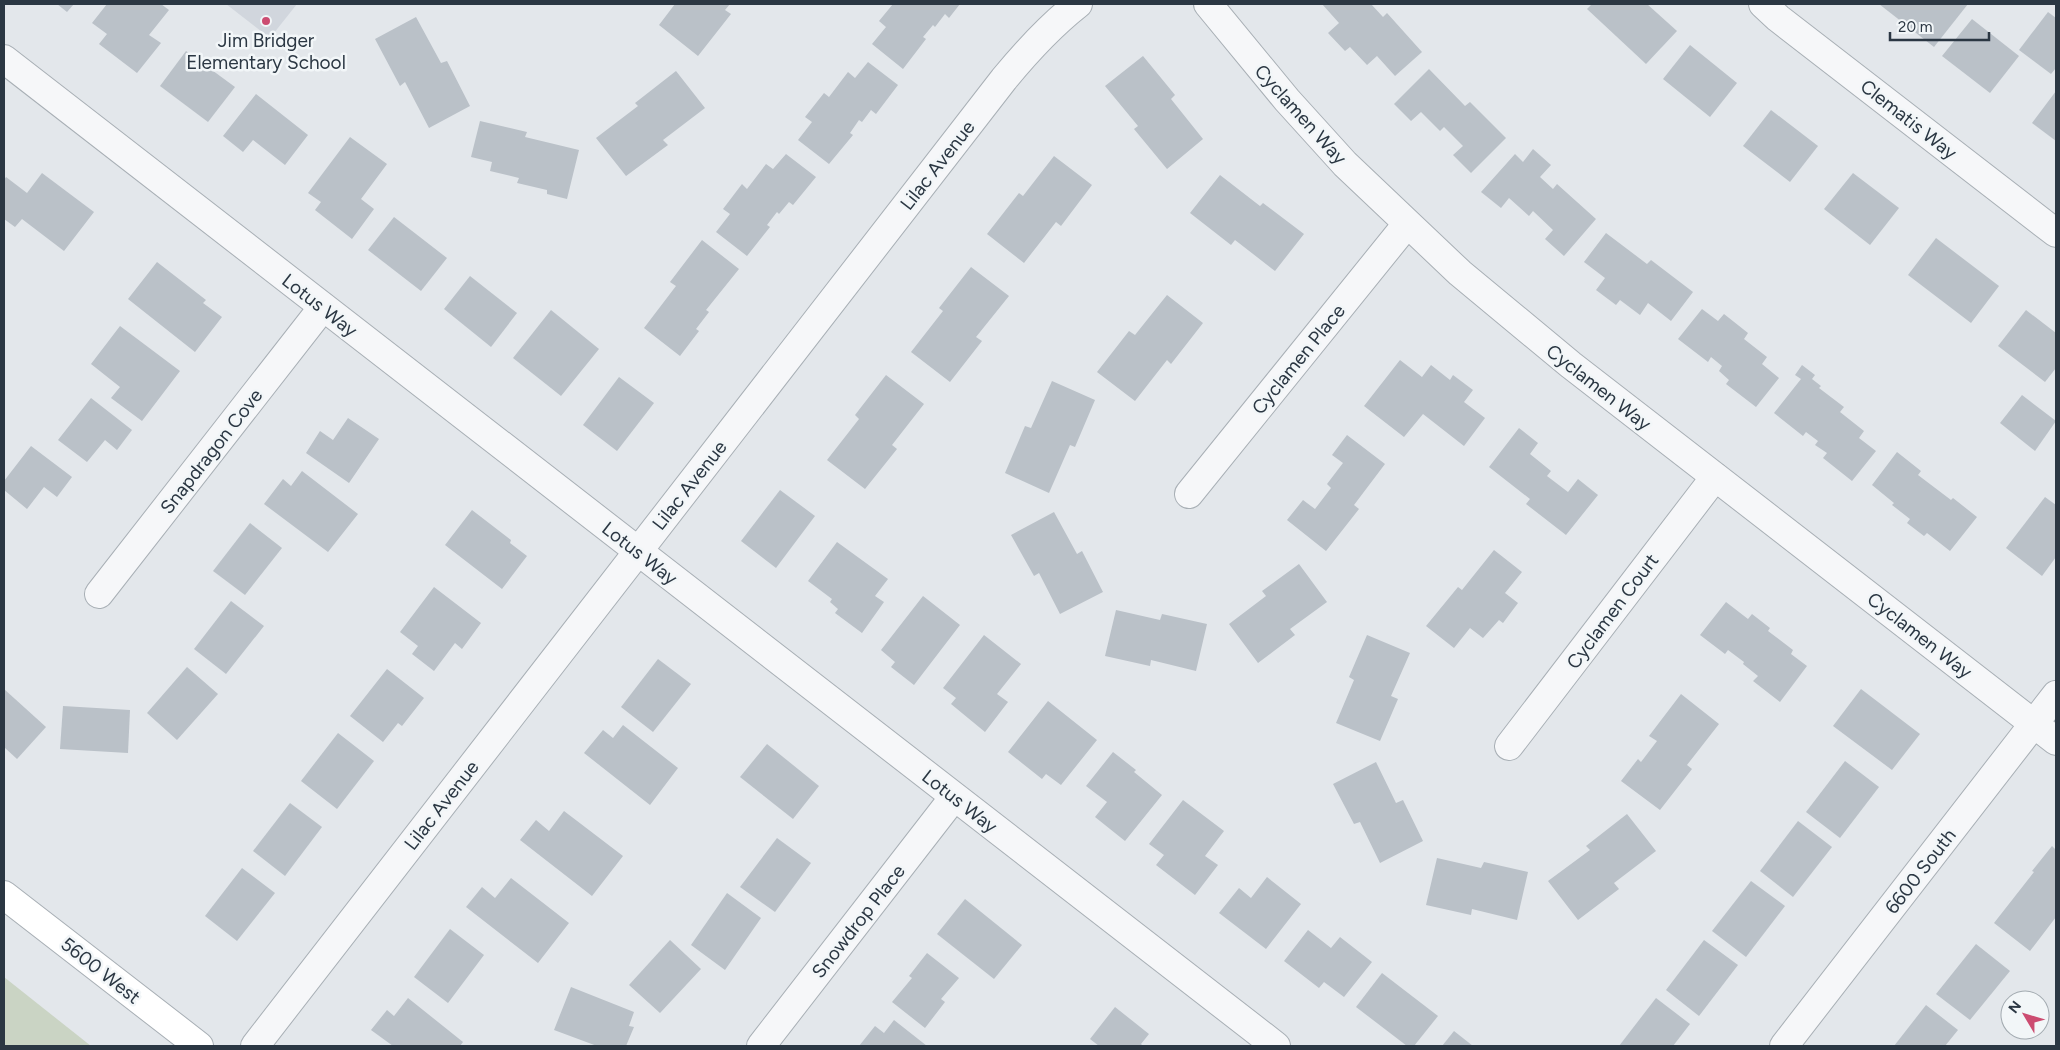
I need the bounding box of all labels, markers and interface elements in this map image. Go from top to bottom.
scale bar [1890,10,1989,42]
marker: Jim Bridger Elementary School [260,15,272,27]
text: 20 m [1898,18,1932,36]
place label: Jim Bridger Elementary School [186,29,346,74]
street label: Cyclamen Way [1250,60,1351,169]
street label: Clematis Way [1856,75,1962,164]
street label: Lilac Avenue [895,116,980,215]
street label: Lotus Way [277,269,362,342]
street label: Cyclamen Place [1247,300,1350,419]
street label: Cyclamen Way [1542,339,1656,435]
street label: Snapdragon Cove [155,384,267,518]
street label: Lilac Avenue [647,436,732,535]
street label: Lotus Way [597,517,682,590]
street label: Cyclamen Court [1562,549,1663,673]
street label: Cyclamen Way [1863,587,1977,683]
street label: Lilac Avenue [399,756,484,855]
street label: Lotus Way [917,765,1002,838]
street label: 6600 South [1880,824,1961,918]
street label: Snowdrop Place [807,860,910,983]
street label: 5600 West [56,932,145,1009]
north arrow [2000,990,2050,1040]
text: N [2005,998,2025,1017]

